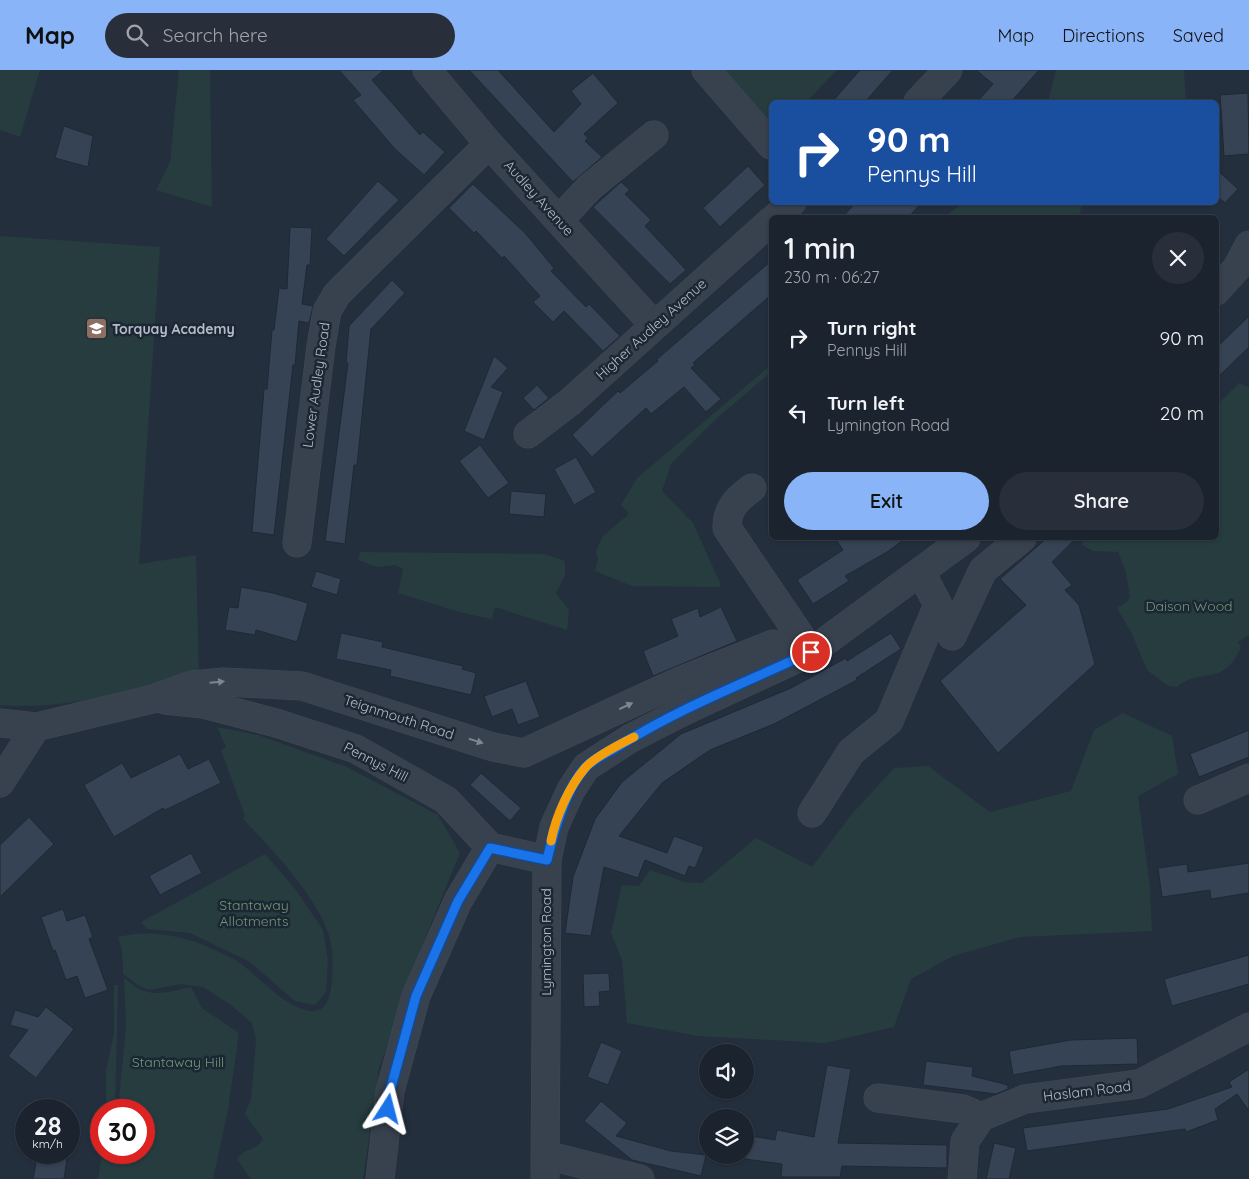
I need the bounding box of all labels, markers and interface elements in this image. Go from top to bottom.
search box [105,13,455,58]
text: Map [25,20,75,50]
icon: search [123,21,151,49]
text: Search here [163,23,268,47]
text: Map [997,24,1034,47]
text: Directions [1062,24,1145,47]
text: Saved [1173,24,1224,47]
text: 90 m [867,117,950,161]
icon: right [784,120,849,185]
street label: Audley Avenue [500,156,578,240]
text: Pennys Hill [867,160,977,188]
text: 1 min [784,229,856,267]
button: close [1152,232,1204,284]
text: 230 m · 06:27 [784,267,879,287]
street label: Higher Audley Avenue [592,274,710,383]
text: Turn right [827,316,916,340]
school or university icon: Torquay Academy [84,317,108,341]
place label: Torquay Academy [112,320,235,338]
street label: Lower Audley Road [298,321,334,449]
icon: right [784,324,812,352]
text: 90 m [1160,326,1204,350]
text: Pennys Hill [827,340,907,360]
text: Turn left [827,391,905,415]
icon: left [784,399,812,427]
text: 20 m [1160,401,1204,425]
text: Lymington Road [827,415,950,435]
button: Exit [784,472,989,530]
button: Share [999,472,1204,530]
park label: Daison Wood [1145,597,1233,615]
pin [790,631,832,673]
icon: arrive [797,638,825,666]
one-way arrow [209,678,225,686]
street label: Teignmouth Road [342,691,456,743]
one-way arrow [619,702,633,710]
street label: Pennys Hill [341,738,411,786]
one-way arrow [468,738,483,746]
street label: Lymington Road [537,888,555,996]
park label: Stantaway Allotments [219,896,289,930]
map controls [699,1044,754,1164]
button: sound [699,1044,754,1099]
park label: Stantaway Hill [132,1053,224,1071]
street label: Haslam Road [1042,1077,1132,1105]
position arrow [361,1082,413,1134]
speed limit sign: 30 [90,1099,155,1164]
button: layers [699,1109,754,1164]
text: 28 [34,1110,61,1141]
text: km/h [32,1136,63,1151]

